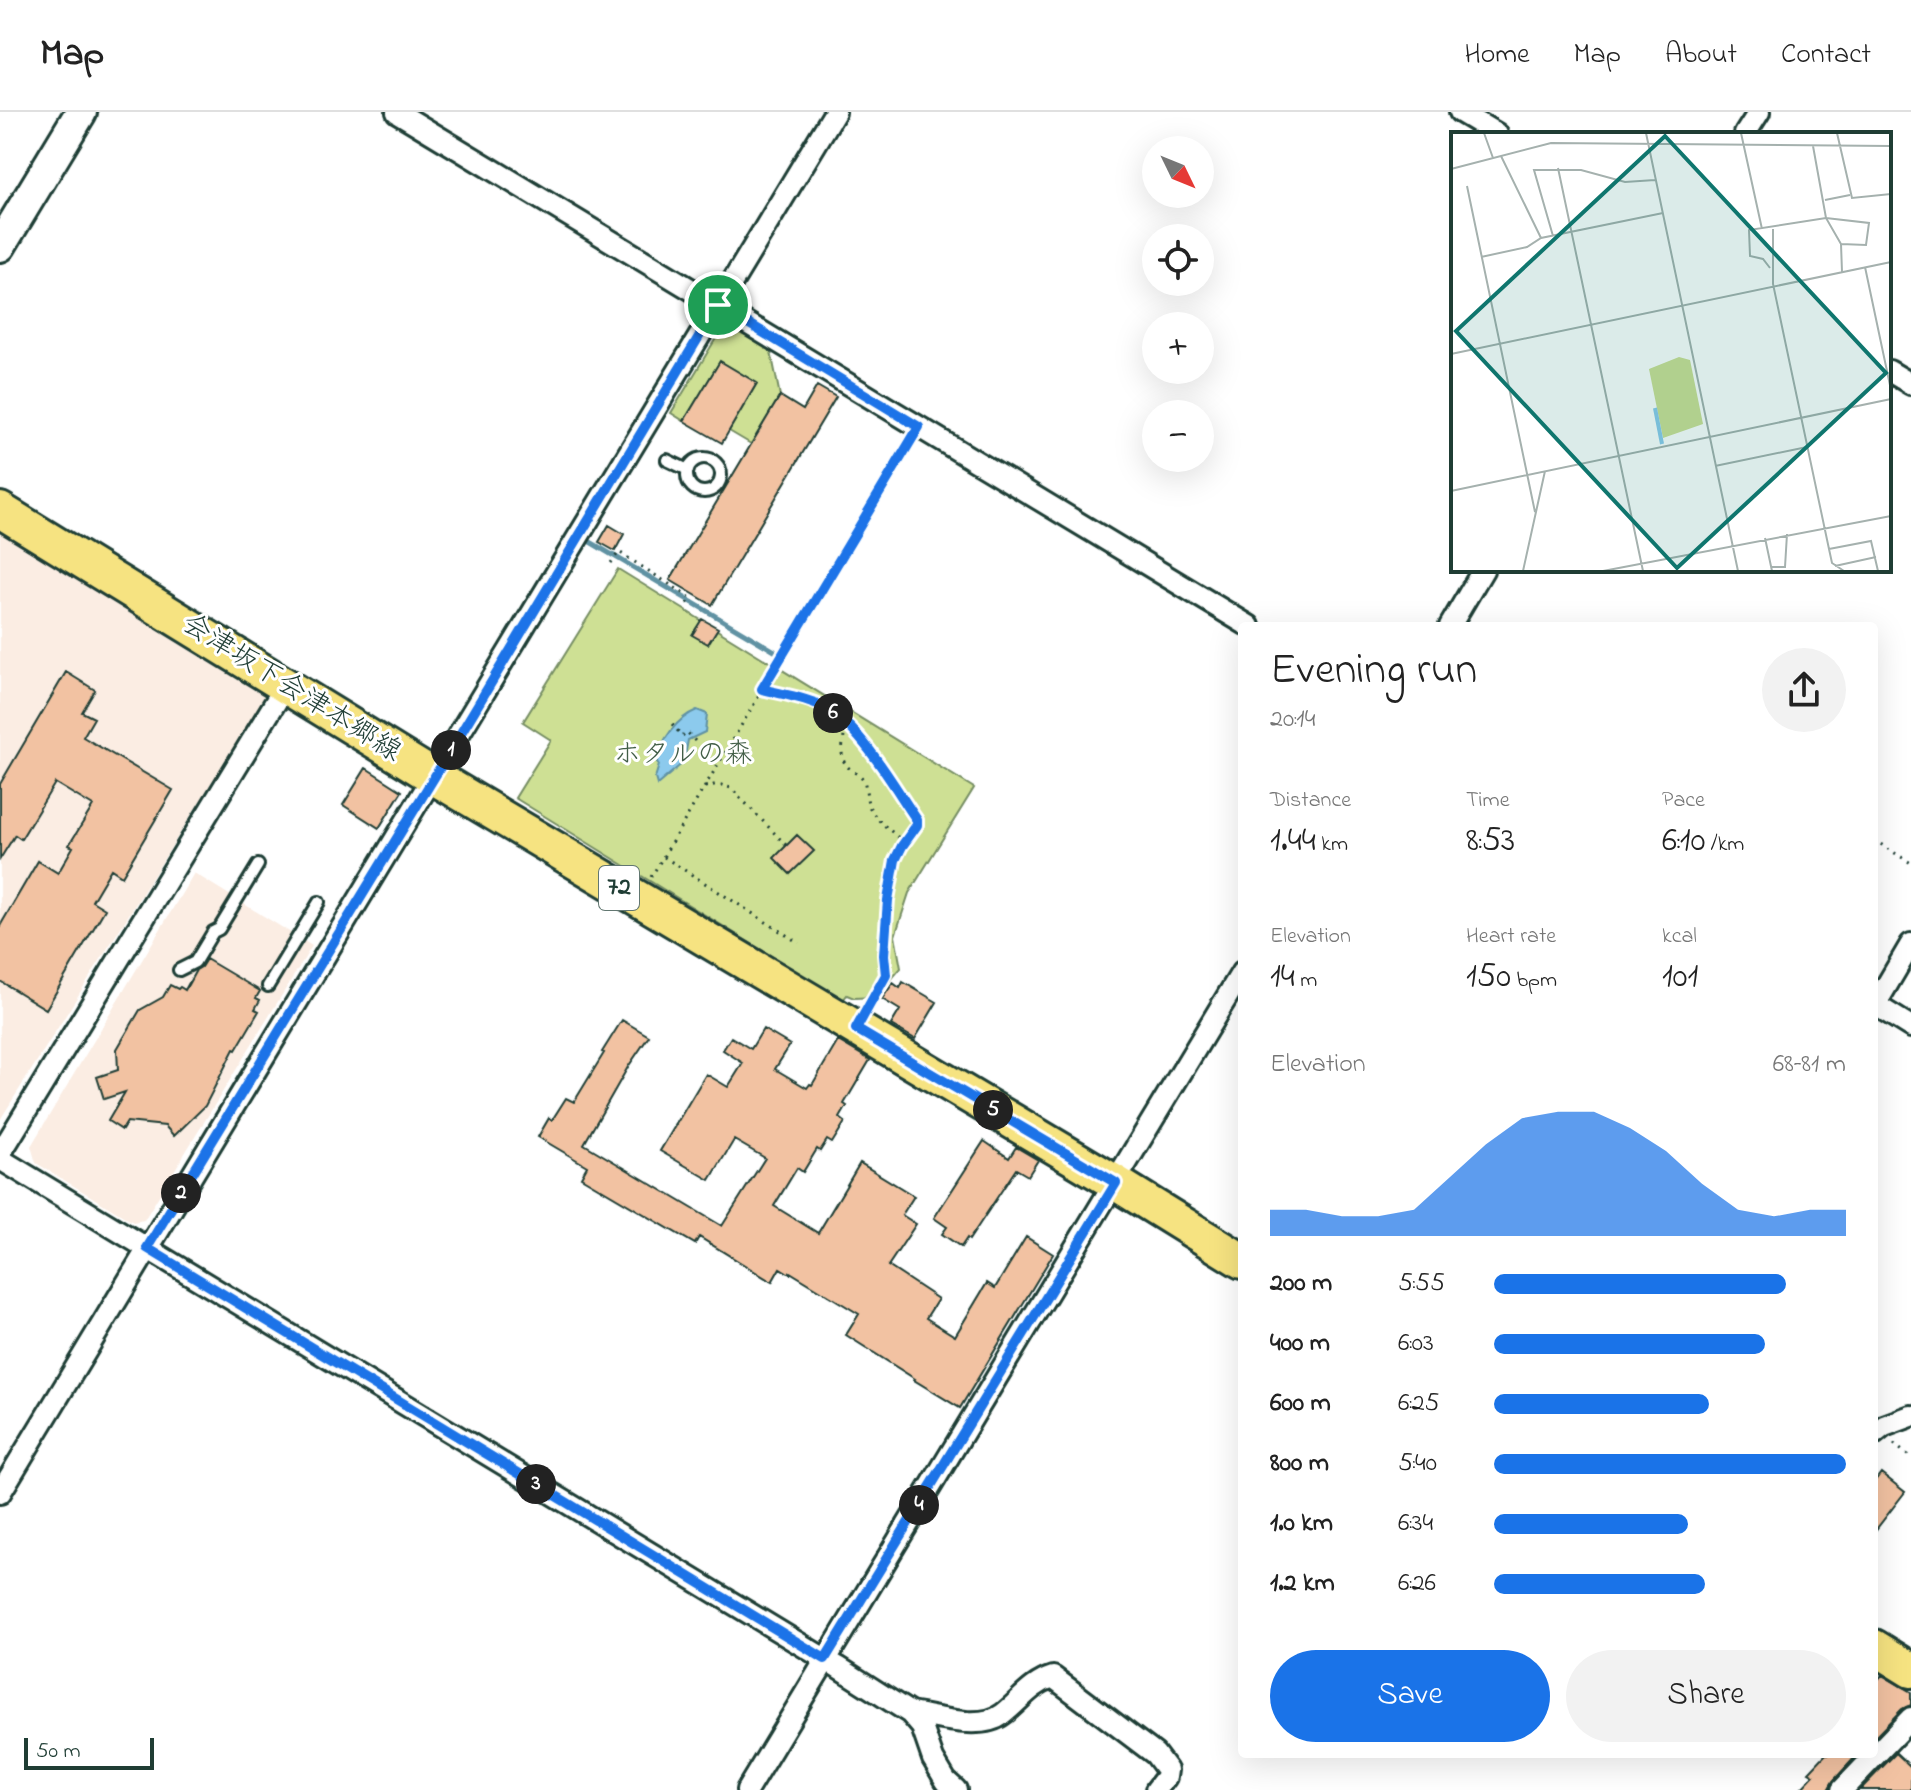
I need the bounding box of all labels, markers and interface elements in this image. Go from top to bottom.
text: Map [40,27,104,83]
text: Home [1464,35,1530,76]
text: Map [1574,35,1621,76]
text: About [1665,35,1737,76]
text: Contact [1781,35,1871,76]
inset map [1451,132,1891,572]
north arrow [1142,136,1214,208]
map controls [1142,136,1214,472]
button: locate [1142,224,1214,296]
pin [684,271,752,339]
icon: arrive [696,283,740,327]
button: + [1142,312,1214,384]
button: − [1142,400,1214,472]
street label: 会津坂下会津本郷線 [173,605,409,773]
text: Evening run [1270,639,1477,703]
button: share [1762,648,1846,732]
pin: 6 [813,693,853,733]
text: 6 [828,697,838,729]
text: 20:14 [1270,701,1315,739]
pin: 1 [431,730,471,770]
text: 1 [448,734,455,766]
park label: ホタルの森 [613,735,753,776]
text: Distance [1270,785,1351,817]
text: Time [1466,785,1510,817]
text: Pace [1662,785,1705,817]
text: 1.44 [1270,817,1316,867]
text: 8:53 [1466,817,1515,867]
text: 6:10 [1662,817,1705,867]
text: km [1316,829,1348,861]
text: /km [1705,829,1744,861]
road number: 72 [599,866,639,910]
text: Elevation [1270,921,1351,953]
text: Heart rate [1466,921,1556,953]
text: kcal [1662,921,1697,953]
text: 14 [1270,953,1295,1003]
text: 150 [1466,953,1511,1003]
text: 101 [1662,953,1698,1003]
text: m [1295,965,1317,997]
text: bpm [1511,965,1557,997]
text: Elevation [1270,1046,1366,1084]
text: 68–81 m [1773,1046,1846,1084]
pin: 5 [973,1090,1013,1130]
text: 5 [987,1094,999,1126]
pin: 2 [161,1173,201,1213]
text: 2 [176,1177,186,1209]
text: 200 m [1270,1265,1332,1303]
text: 5:55 [1398,1265,1445,1303]
text: 400 m [1270,1325,1330,1363]
text: 6:03 [1398,1325,1434,1363]
text: 600 m [1270,1385,1331,1423]
text: 6:25 [1398,1385,1439,1423]
text: 800 m [1270,1445,1329,1483]
text: 5:40 [1398,1445,1437,1483]
pin: 3 [516,1464,556,1504]
text: 3 [531,1468,541,1500]
pin: 4 [899,1485,939,1525]
text: 4 [914,1489,924,1521]
text: 1.0 km [1270,1505,1333,1543]
text: 6:34 [1398,1505,1433,1543]
text: 1.2 km [1270,1565,1335,1603]
text: 6:26 [1398,1565,1436,1603]
button: Save [1270,1650,1550,1742]
button: Share [1566,1650,1846,1742]
scale bar [24,1734,154,1770]
text: 50 m [36,1736,81,1768]

